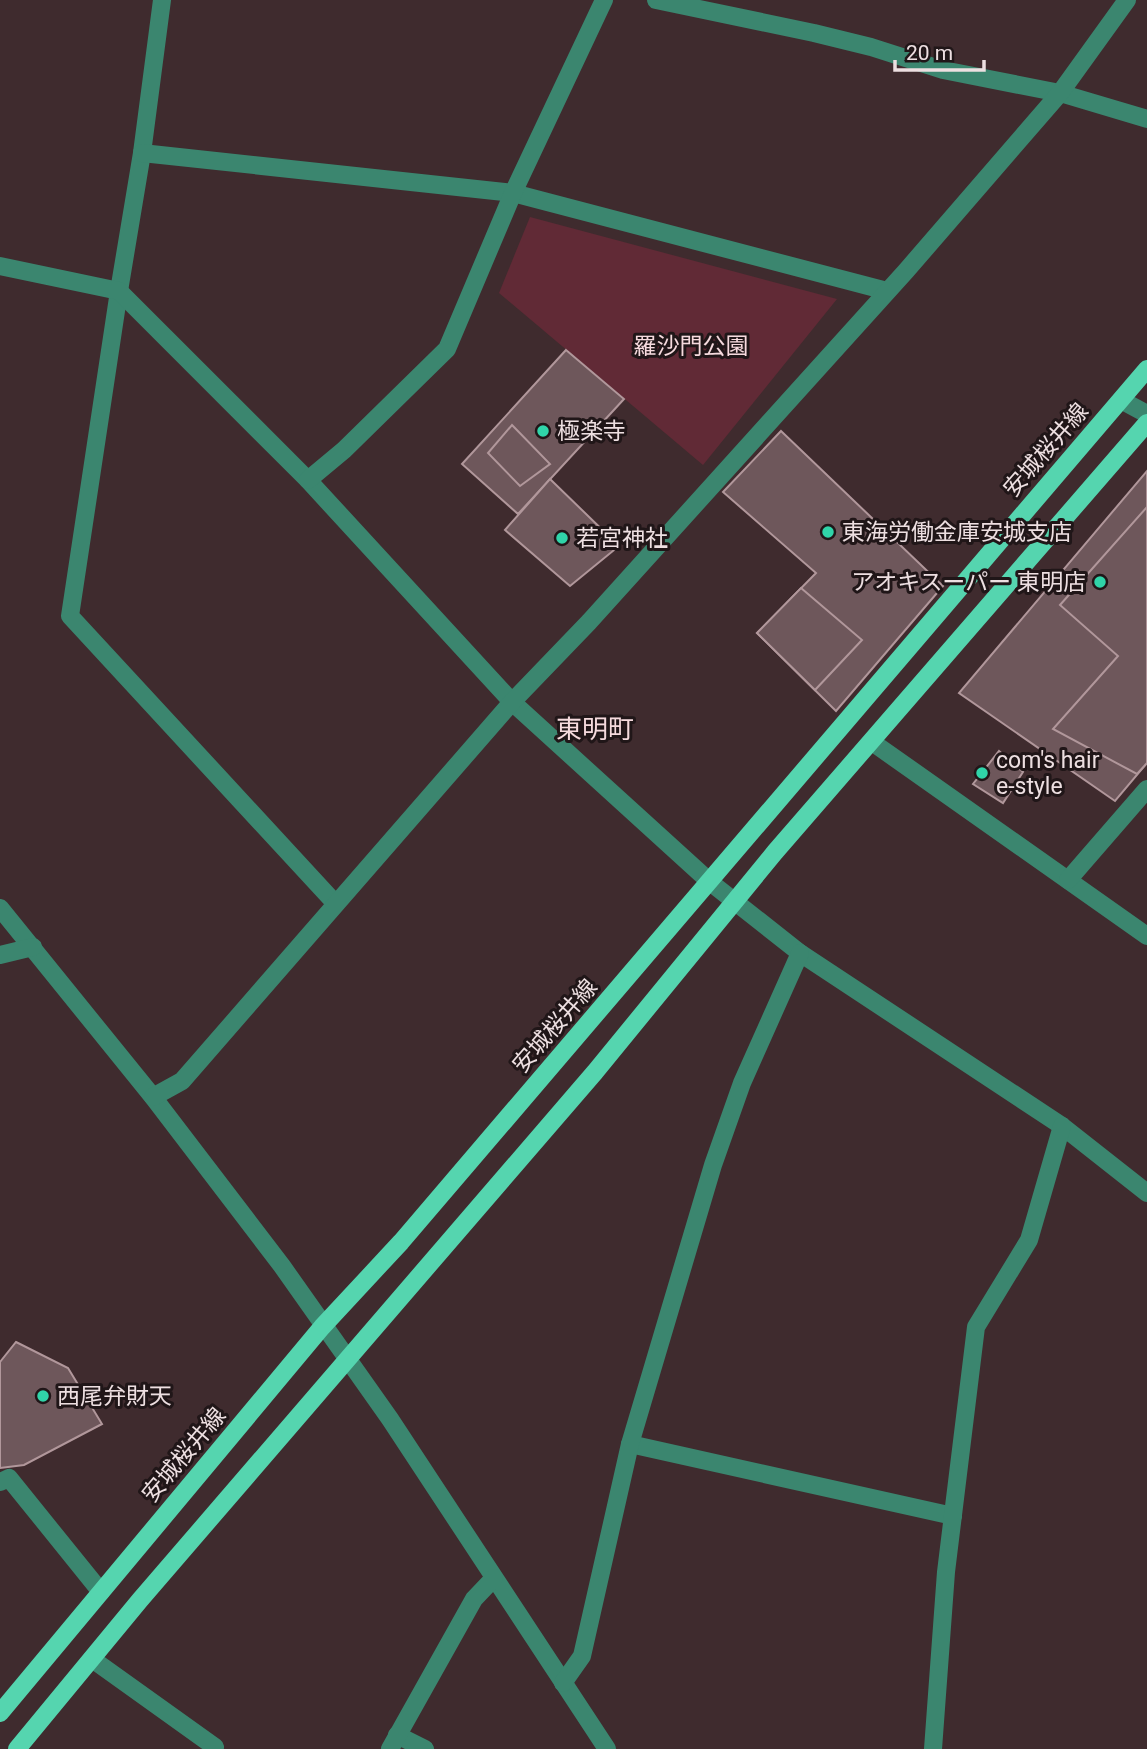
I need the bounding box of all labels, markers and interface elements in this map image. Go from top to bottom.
scale bar [895,28,984,72]
text: 20 m [906,41,953,65]
park label: 羅沙門公園 [634,333,749,360]
street label: 安城桜井線 [998,398,1094,502]
place label: 極楽寺 [557,418,626,445]
marker: 極楽寺 [535,423,551,439]
place label: 東海労働金庫安城支店 [842,519,1072,546]
marker: 東海労働金庫安城支店 [820,524,836,540]
place label: 若宮神社 [576,525,668,552]
marker: 若宮神社 [554,530,570,546]
place label: アオキスーパー 東明店 [851,569,1086,596]
marker: アオキスーパー 東明店 [1092,574,1108,590]
district label: 東明町 [556,714,634,744]
place label: com's hair e-style [996,747,1100,800]
marker: com's hair e-style [974,765,990,781]
street label: 安城桜井線 [507,974,603,1078]
place label: 西尾弁財天 [57,1383,172,1410]
marker: 西尾弁財天 [35,1388,51,1404]
street label: 安城桜井線 [137,1402,231,1508]

